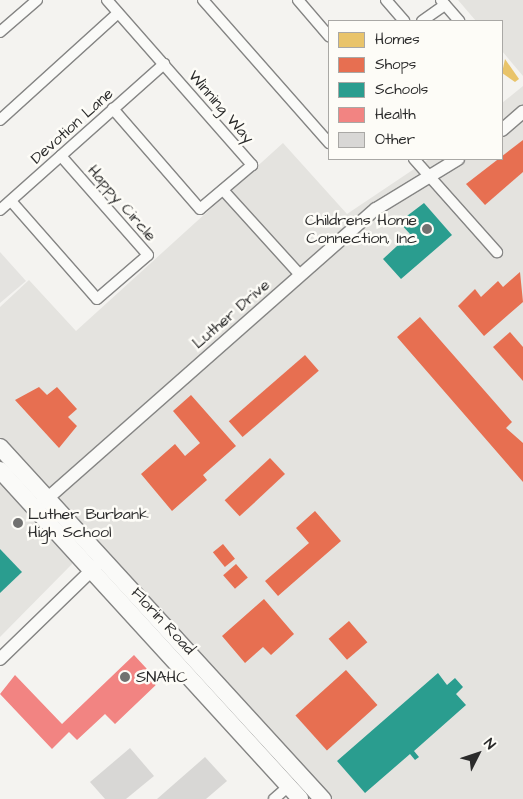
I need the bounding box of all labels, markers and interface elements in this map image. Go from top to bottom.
legend [328,20,503,160]
text: Homes [375,29,420,50]
text: Shops [375,54,416,75]
street label: Winning Way [184,67,258,147]
text: Schools [375,79,428,100]
street label: Devotion Lane [27,84,117,168]
text: Health [375,104,416,125]
text: Other [375,129,415,150]
street label: Happy Circle [84,161,160,245]
place label: Childrens Home Connection, Inc [305,210,417,248]
marker: Childrens Home Connection, Inc [421,223,433,235]
street label: Luther Drive [188,275,274,353]
place label: Luther Burbank High School [28,504,149,542]
marker: Luther Burbank High School [12,517,24,529]
street label: Florin Road [127,583,199,659]
place label: SNAHC [136,667,188,687]
marker: SNAHC [118,670,132,684]
north arrow [453,729,503,779]
text: N [479,734,500,754]

